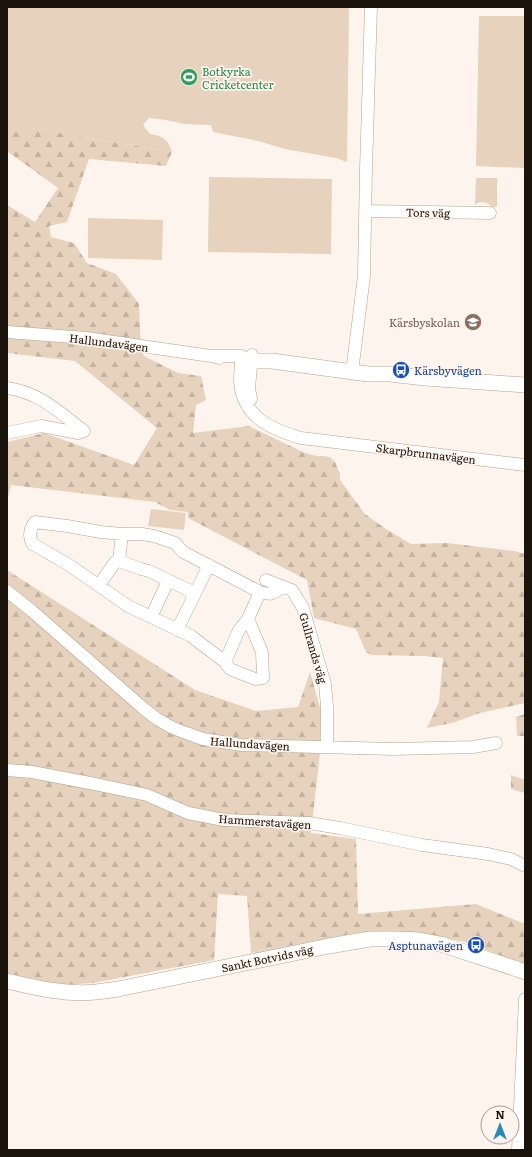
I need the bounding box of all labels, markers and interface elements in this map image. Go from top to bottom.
place label: Botkyrka Cricketcenter [202,63,274,92]
sports icon: Botkyrka Cricketcenter [179,67,199,87]
street label: Tors väg [406,204,451,220]
school or university icon: Kärsbyskolan [463,312,483,332]
place label: Kärsbyskolan [389,314,460,330]
street label: Hallundavägen [68,329,150,355]
bus stop icon: Kärsbyvägen [391,360,411,380]
place label: Kärsbyvägen [414,362,482,378]
street label: Skarpbrunnavägen [375,439,477,467]
street label: Gullrands väg [296,611,332,686]
street label: Hallundavägen [210,732,290,754]
street label: Hammerstavägen [218,810,312,832]
bus stop icon: Asptunavägen [466,935,486,955]
place label: Asptunavägen [388,937,463,953]
street label: Sankt Botvids väg [220,940,315,976]
north arrow [480,1105,520,1145]
text: N [495,1106,505,1122]

